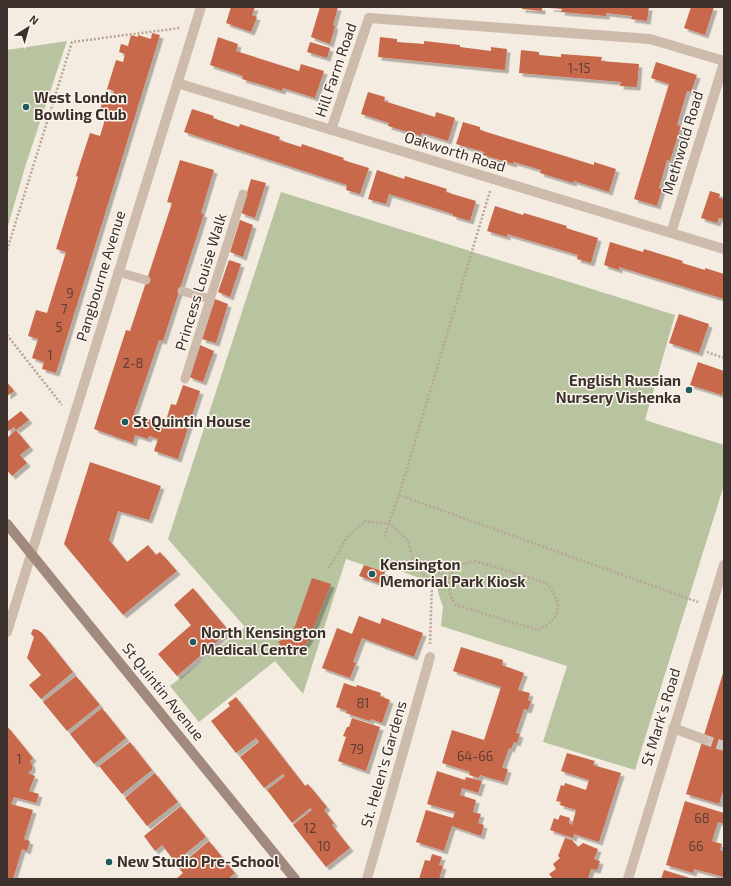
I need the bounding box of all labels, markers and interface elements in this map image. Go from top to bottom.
north arrow [8,8,48,48]
text: N [27,12,41,27]
street label: Hill Farm Road [310,20,360,119]
house number: 1-15 [568,60,590,76]
place label: West London Bowling Club [34,88,127,123]
street label: Methwold Road [658,89,706,197]
marker: West London Bowling Club [21,102,31,112]
street label: Oakworth Road [402,127,508,175]
street label: Pangbourne Avenue [72,208,128,343]
street label: Princess Louise Walk [171,210,230,353]
house number: 9 [66,285,74,301]
house number: 7 [61,301,68,317]
house number: 5 [56,319,63,335]
house number: 1 [47,347,53,363]
house number: 2-8 [122,355,144,371]
place label: English Russian Nursery Vishenka [556,371,681,407]
marker: English Russian Nursery Vishenka [684,385,694,395]
place label: St Quintin House [133,412,251,431]
marker: St Quintin House [120,417,130,427]
place label: Kensington Memorial Park Kiosk [380,555,526,590]
marker: Kensington Memorial Park Kiosk [367,569,377,579]
place label: North Kensington Medical Centre [201,623,326,658]
marker: North Kensington Medical Centre [188,637,198,647]
street label: St Quintin Avenue [118,639,208,744]
street label: St Mark's Road [637,666,683,768]
house number: 81 [356,695,370,711]
street label: St. Helen's Gardens [356,698,410,829]
house number: 79 [350,741,364,757]
house number: 64-66 [457,748,493,764]
house number: 1 [16,751,22,767]
house number: 68 [694,810,710,826]
house number: 12 [304,820,316,836]
house number: 10 [317,838,331,854]
house number: 66 [689,838,703,854]
place label: New Studio Pre-School [117,852,279,870]
marker: New Studio Pre-School [104,857,114,867]

